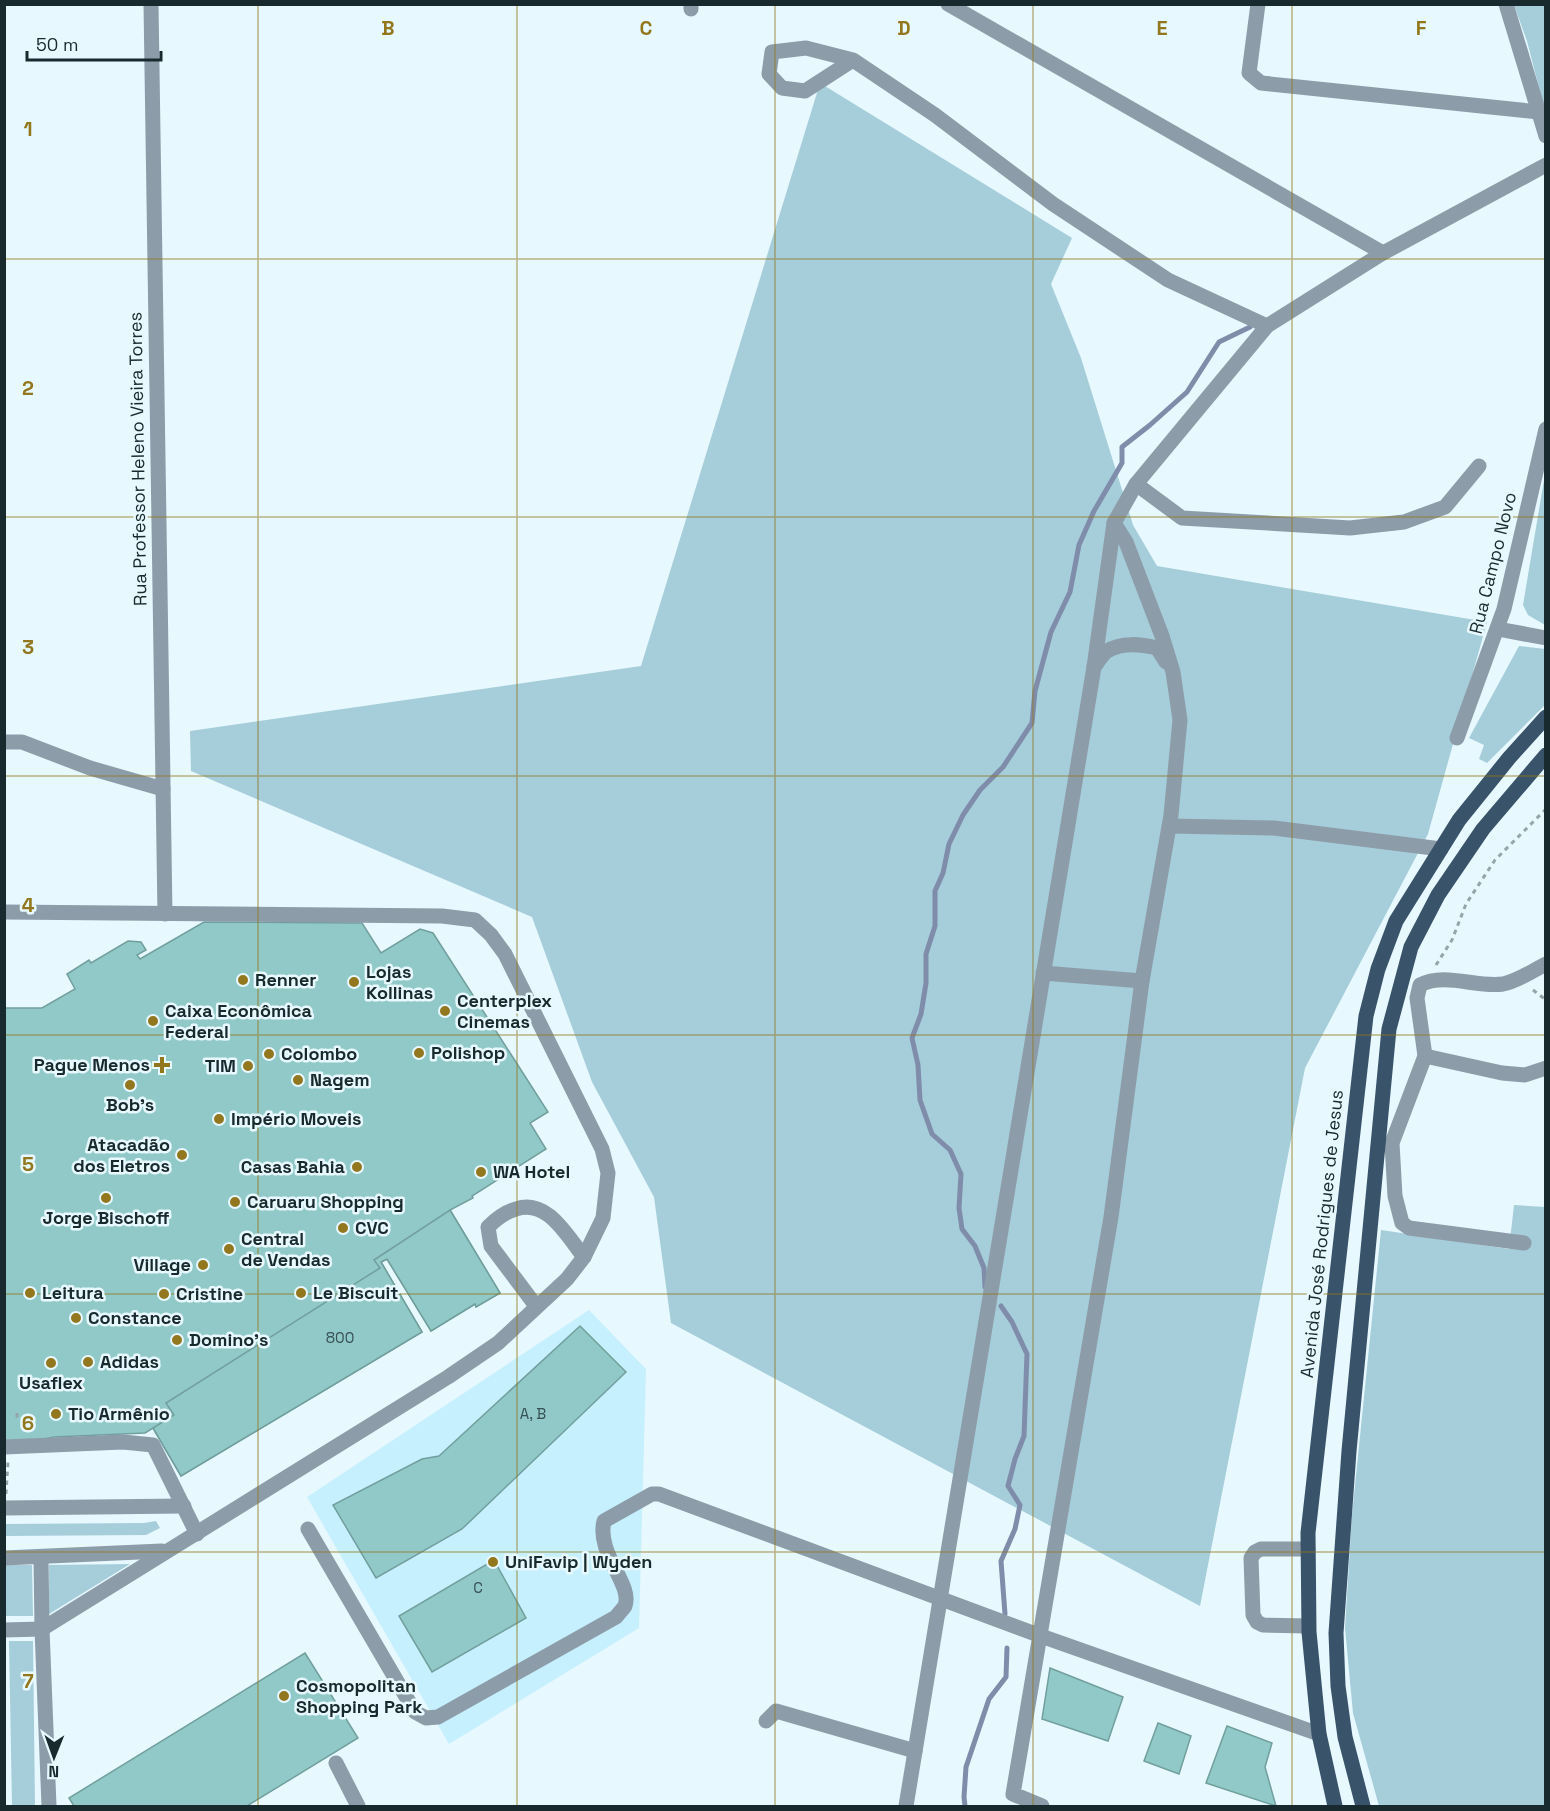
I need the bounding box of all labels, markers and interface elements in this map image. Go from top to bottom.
text: B [381,15,395,41]
text: C [640,15,653,41]
text: D [897,15,911,41]
text: E [1156,15,1168,41]
text: F [1416,15,1427,41]
scale bar [27,24,160,62]
text: 50 m [36,33,78,56]
text: 1 [23,116,33,142]
street label: Rua Professor Heleno Vieira Torres [123,312,152,606]
text: 2 [22,375,34,401]
street label: Rua Campo Novo [1464,490,1521,636]
text: 3 [22,634,34,660]
text: 4 [22,892,35,918]
place label: Lojas Kollinas [366,960,433,1004]
place label: Renner [255,968,316,991]
marker: Renner [236,973,250,987]
marker: Lojas Kollinas [347,975,361,989]
place label: Centerplex Cinemas [457,989,552,1033]
place label: Caixa Econômica Federal [165,999,313,1043]
marker: Centerplex Cinemas [438,1004,452,1018]
marker: Caixa Econômica Federal [146,1014,160,1028]
place label: Polishop [431,1041,505,1064]
place label: Colombo [281,1042,357,1065]
marker: Polishop [412,1046,426,1060]
marker: Colombo [262,1047,276,1061]
place label: Pague Menos [34,1053,150,1076]
place label: TIM [205,1054,236,1077]
marker: Pague Menos [155,1058,169,1072]
marker: TIM [241,1059,255,1073]
place label: Nagem [310,1068,370,1091]
marker: Nagem [291,1073,305,1087]
marker: Bob's [123,1078,137,1092]
street label: Avenida José Rodrigues de Jesus [1295,1089,1348,1379]
place label: Bob's [106,1093,154,1116]
place label: Império Moveis [231,1107,361,1130]
marker: Império Moveis [212,1112,226,1126]
place label: Atacadão dos Eletros [73,1133,170,1177]
marker: Atacadão dos Eletros [175,1148,189,1162]
text: 5 [22,1151,34,1177]
place label: Casas Bahia [241,1155,346,1178]
marker: Casas Bahia [350,1160,364,1174]
place label: WA Hotel [493,1160,570,1183]
marker: WA Hotel [474,1165,488,1179]
place label: Caruaru Shopping [247,1190,404,1213]
marker: Jorge Bischoff [99,1191,113,1205]
marker: Caruaru Shopping [228,1195,242,1209]
place label: Jorge Bischoff [43,1206,170,1229]
place label: CVC [355,1216,389,1239]
marker: CVC [336,1221,350,1235]
place label: Central de Vendas [241,1227,331,1271]
marker: Central de Vendas [222,1242,236,1256]
place label: Village [133,1253,191,1276]
marker: Village [196,1258,210,1272]
place label: Leitura [42,1281,104,1304]
place label: Le Biscuit [313,1281,399,1304]
place label: Cristine [176,1282,243,1305]
marker: Leitura [23,1286,37,1300]
marker: Le Biscuit [294,1286,308,1300]
marker: Cristine [157,1287,171,1301]
place label: Constance [88,1306,182,1329]
marker: Constance [69,1311,83,1325]
place label: Domino's [189,1328,268,1351]
house number: 800 [326,1328,354,1347]
marker: Domino's [170,1333,184,1347]
place label: Adidas [100,1350,159,1373]
marker: Adidas [81,1355,95,1369]
marker: Usaflex [44,1356,58,1370]
place label: Usaflex [19,1371,83,1394]
place label: Tio Armênio [68,1402,170,1425]
house number: A, B [520,1404,546,1423]
marker: Tio Armênio [49,1407,63,1421]
text: 6 [22,1410,34,1436]
place label: UniFavip | Wyden [505,1550,652,1573]
marker: UniFavip | Wyden [486,1555,500,1569]
house number: C [473,1578,483,1597]
text: 7 [22,1668,34,1694]
place label: Cosmopolitan Shopping Park [296,1674,422,1718]
marker: Cosmopolitan Shopping Park [277,1689,291,1703]
north arrow [24,1727,84,1787]
text: N [48,1761,59,1782]

